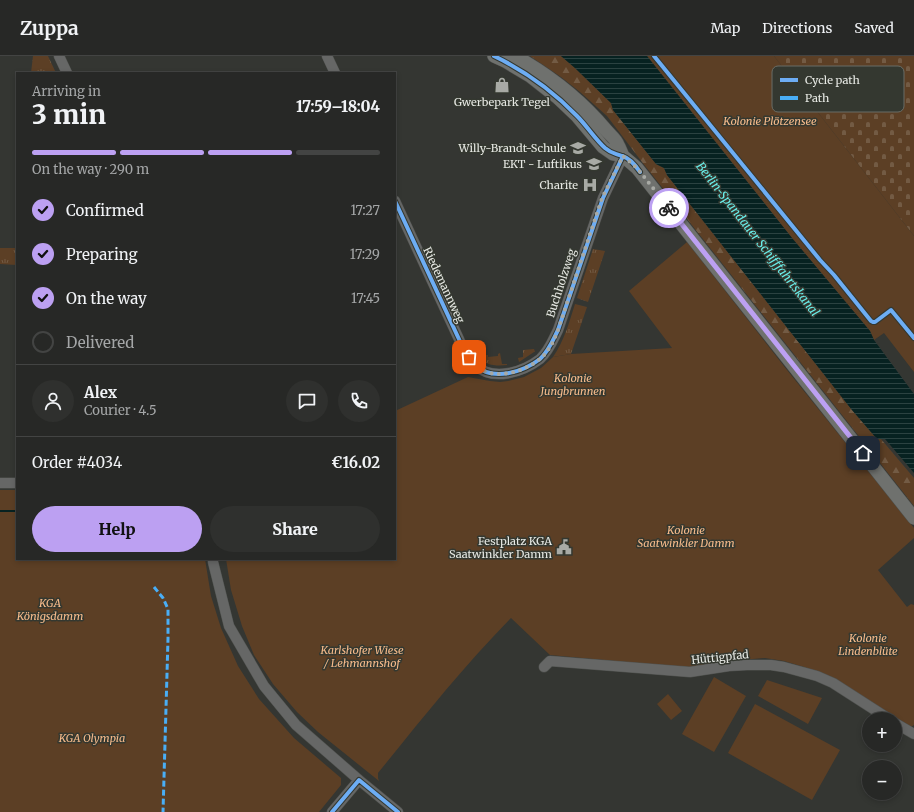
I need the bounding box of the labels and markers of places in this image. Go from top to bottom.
shop icon: Gwerbepark Tegel [493,76,511,94]
place label: Gwerbepark Tegel [454,95,551,109]
school or university icon: Willy-Brandt-Schule [569,139,587,157]
place label: Willy-Brandt-Schule [458,141,566,155]
school or university icon: EKT - Luftikus [585,155,603,173]
place label: EKT - Luftikus [503,157,582,171]
hospital icon: Charite [581,176,599,194]
place label: Charite [539,178,578,192]
pin [452,340,486,374]
pin [846,436,880,470]
place label: Festplatz KGA Saatwinkler Damm [449,534,552,561]
public building icon: Festplatz KGA Saatwinkler Damm [555,538,573,556]

